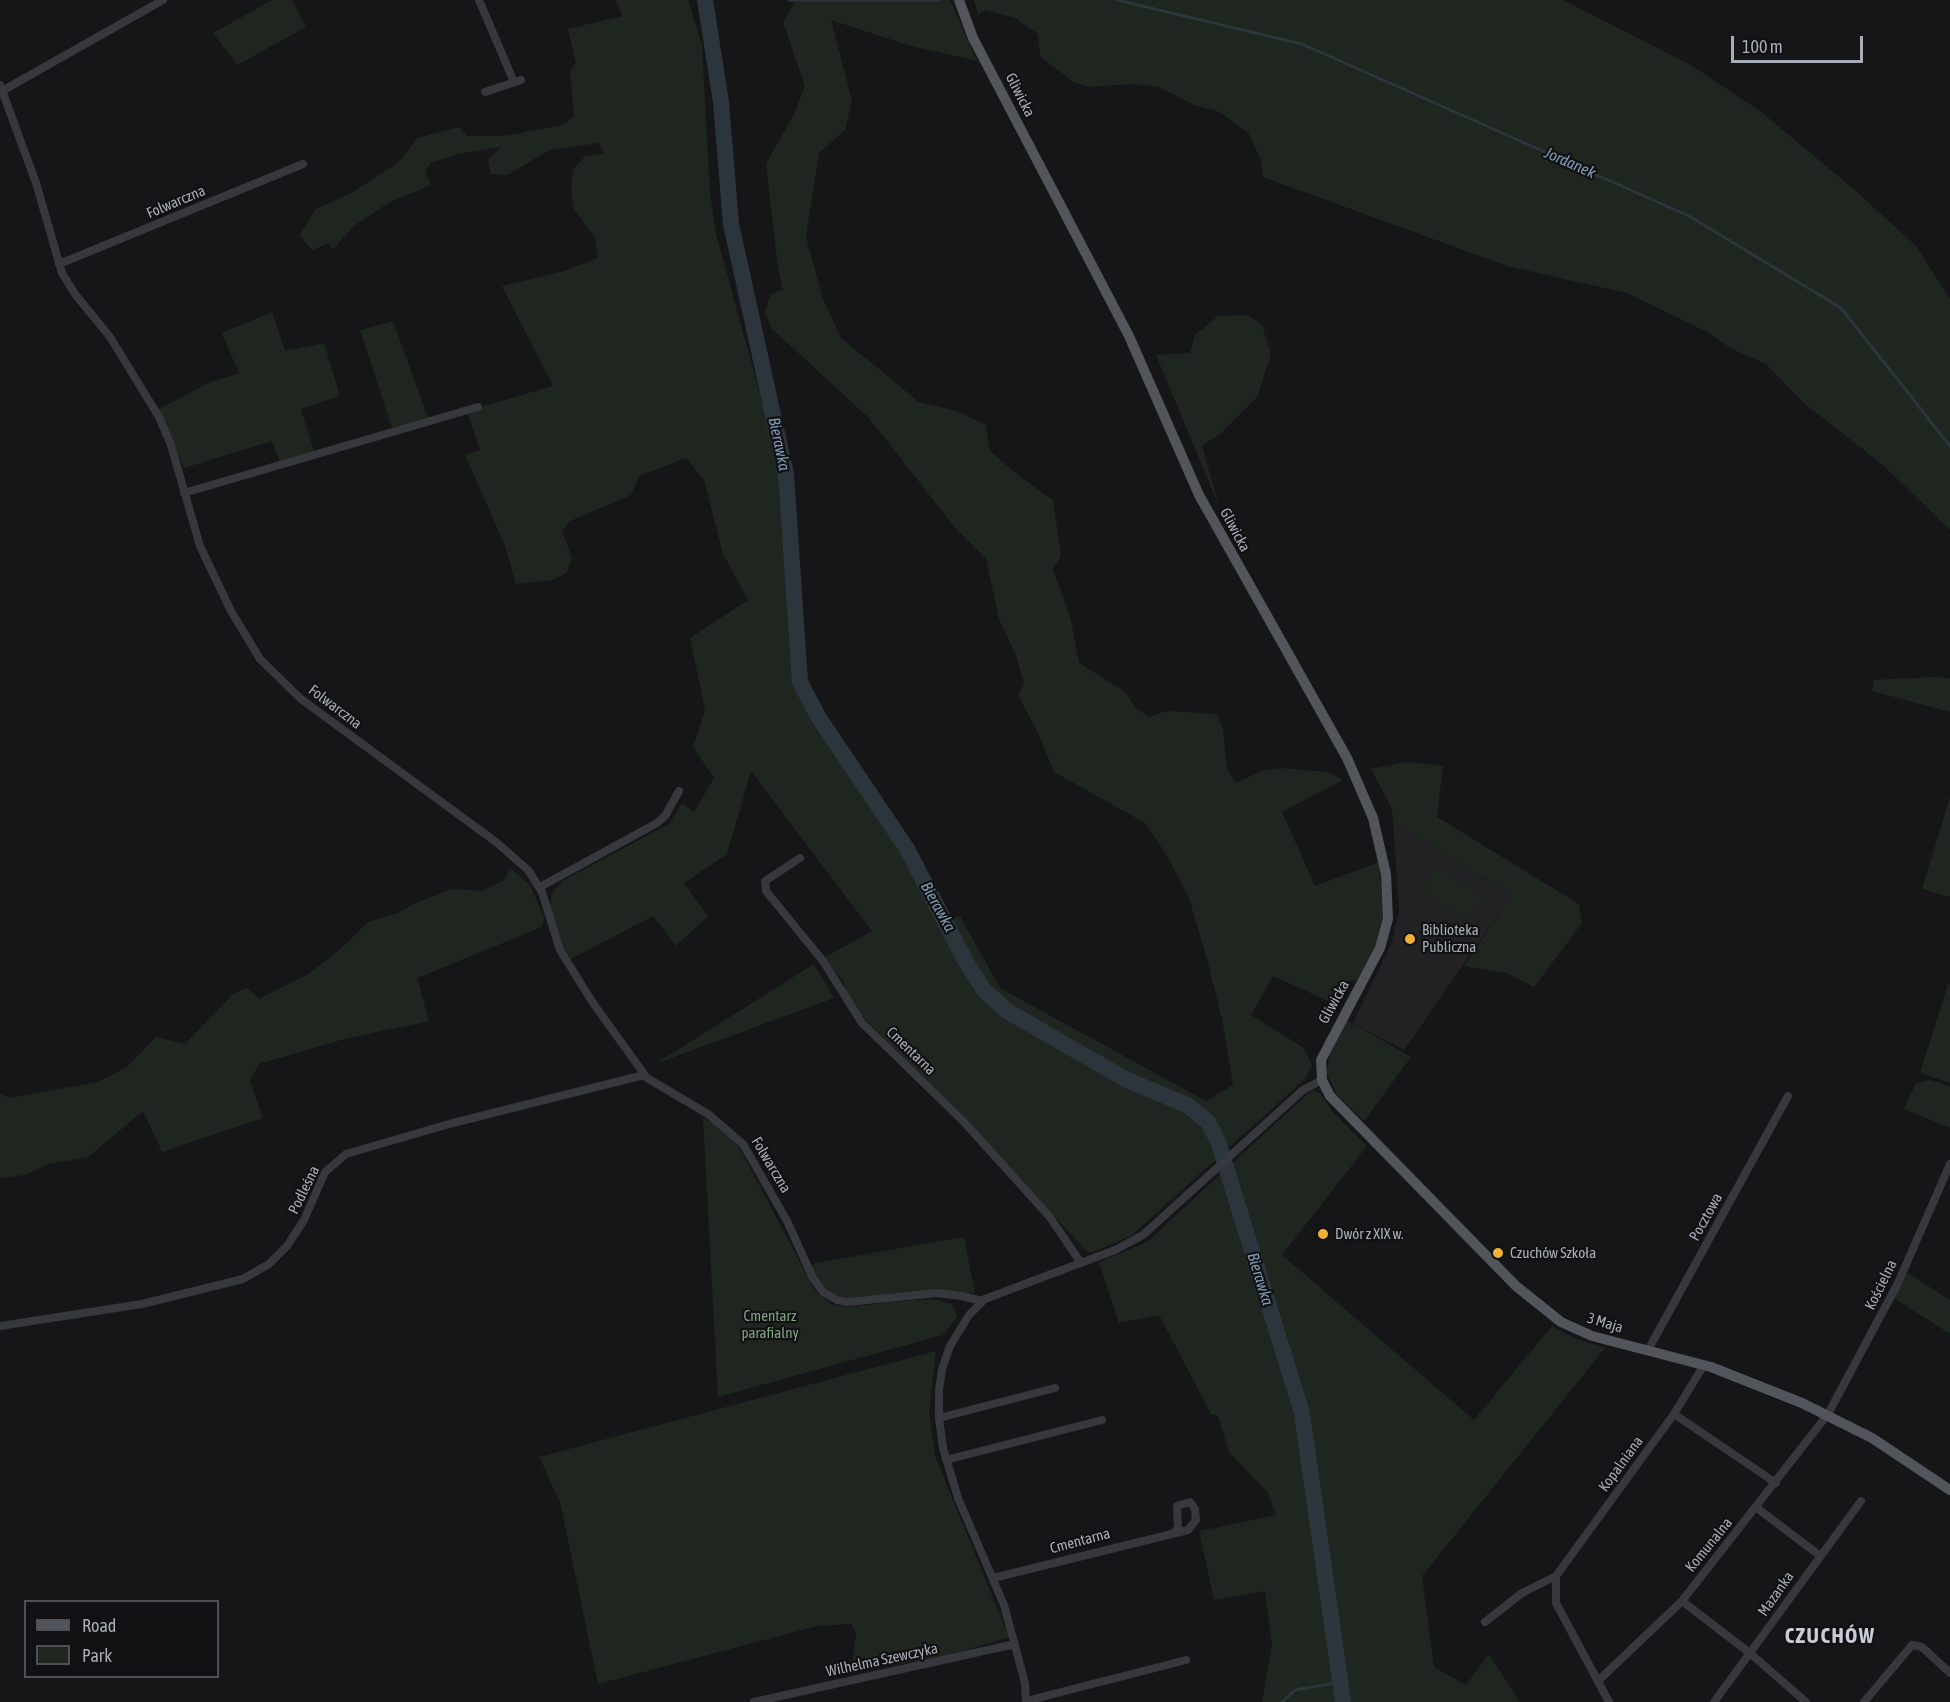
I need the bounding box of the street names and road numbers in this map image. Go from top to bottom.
street label: Gliwicka [1001,70,1039,120]
street label: Folwarczna [144,182,208,222]
street label: Gliwicka [1216,505,1254,555]
street label: Folwarczna [305,681,365,733]
street label: Gliwicka [1315,977,1353,1027]
street label: Cmentarna [883,1023,939,1079]
street label: Folwarczna [747,1134,795,1196]
street label: Podleśna [285,1163,323,1217]
street label: Pocztowa [1686,1190,1726,1244]
street label: Kościelna [1861,1257,1901,1313]
street label: 3 Maja [1585,1309,1625,1337]
street label: Kopalniana [1595,1433,1647,1495]
street label: Komunalna [1682,1514,1736,1576]
street label: Cmentarna [1048,1524,1112,1558]
street label: Mazanka [1754,1568,1798,1620]
street label: Wilhelma Szewczyka [824,1639,940,1681]

